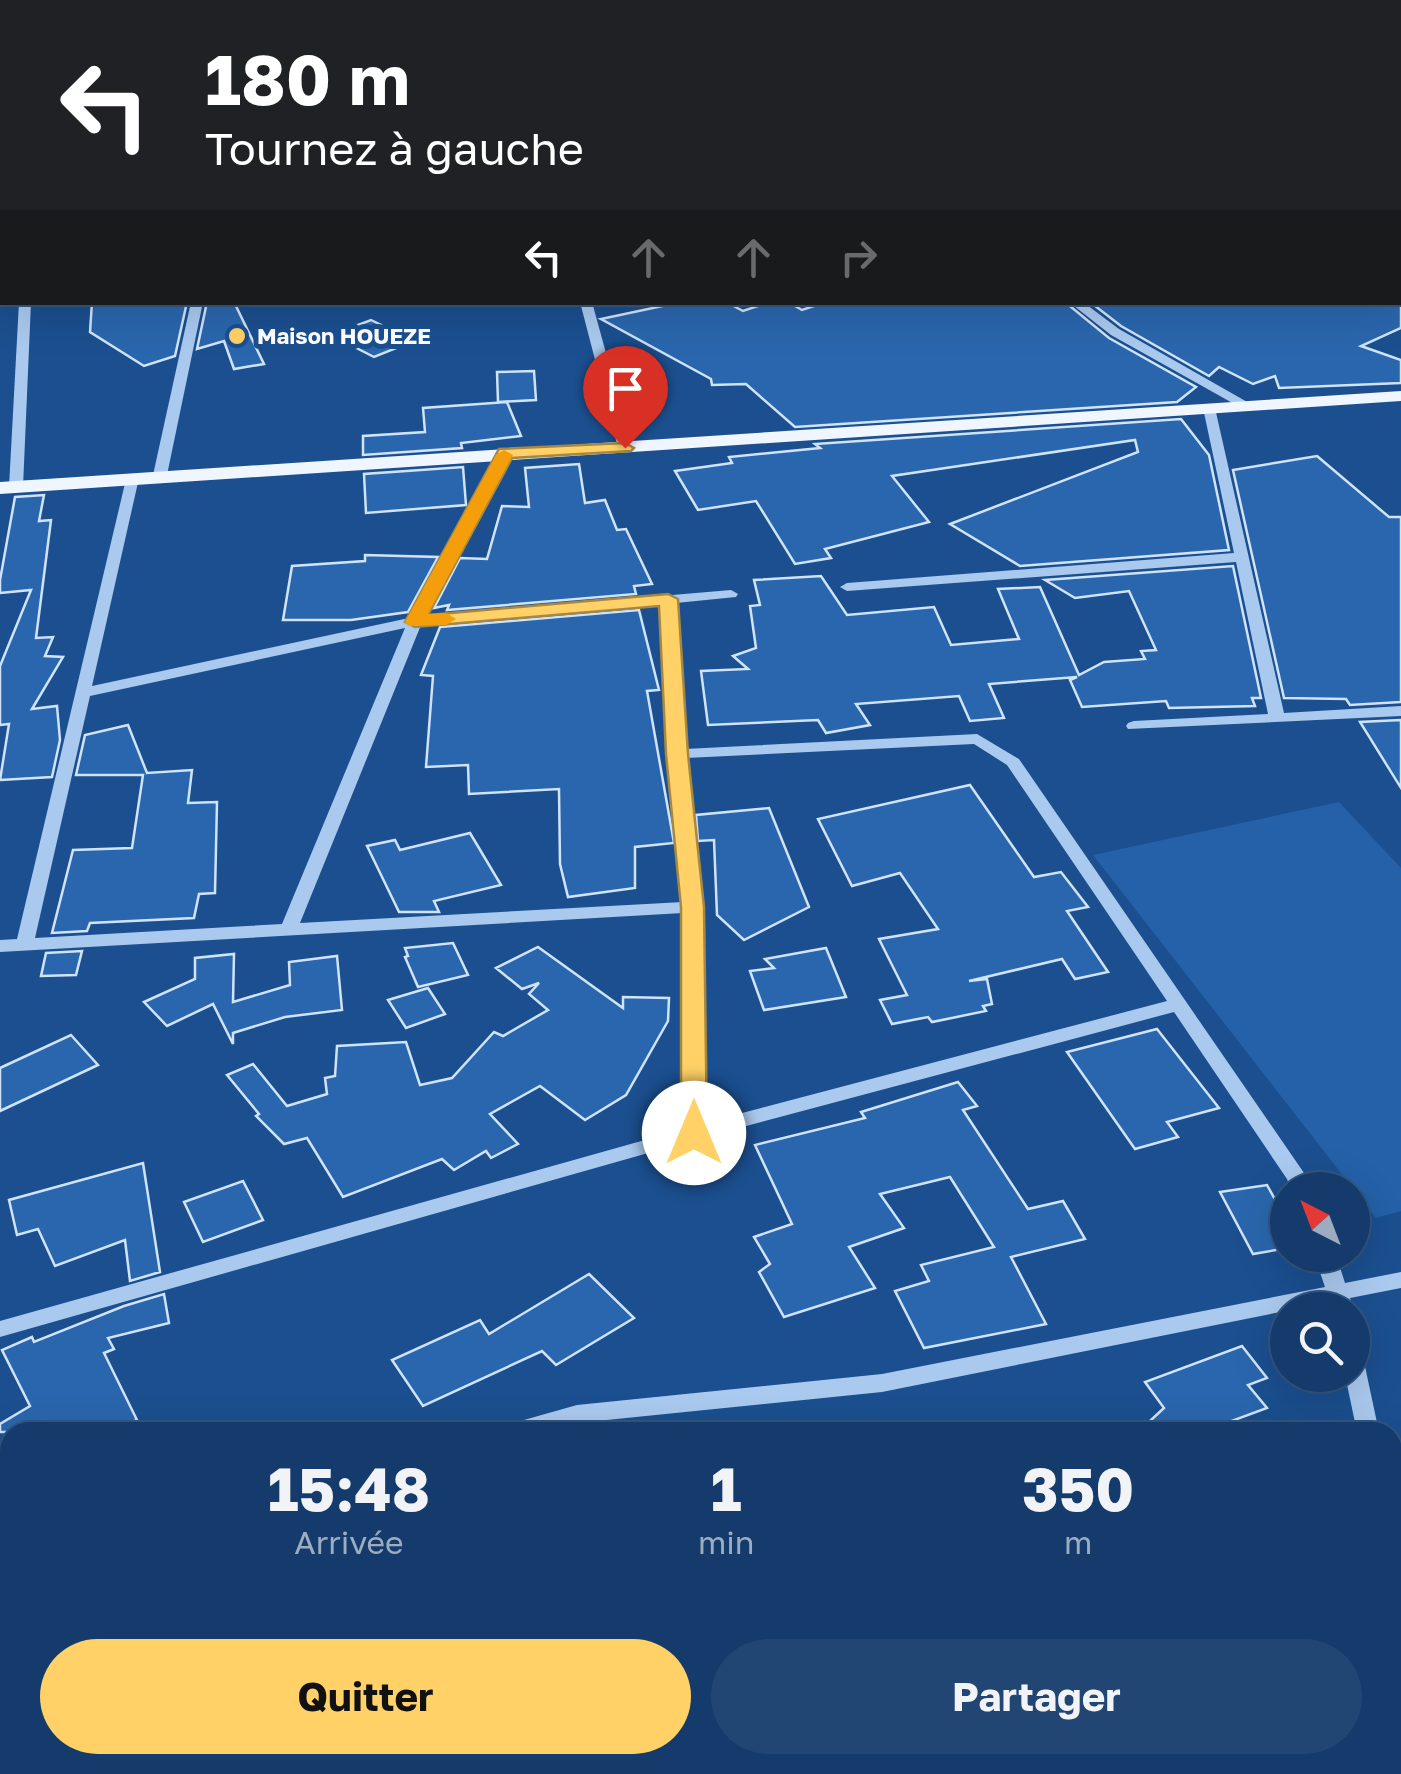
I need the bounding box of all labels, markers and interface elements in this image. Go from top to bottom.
text: 180 m [205,36,410,120]
icon: left [40,40,170,170]
text: Tournez à gauche [205,121,584,175]
icon: left [516,230,571,285]
icon: ahead [621,230,676,285]
icon: ahead [726,230,781,285]
icon: right [831,230,886,285]
place label: Maison HOUEZE [257,322,431,349]
marker: Maison HOUEZE [226,325,248,347]
pin [583,346,668,449]
icon: arrive [598,361,653,416]
position arrow [642,1081,746,1185]
north arrow [1270,1172,1370,1272]
map controls [1270,1172,1370,1392]
button: search [1270,1292,1370,1392]
text: 15:48 [268,1452,430,1524]
text: 1 [711,1452,742,1524]
text: 350 [1022,1452,1134,1524]
text: Arrivée [294,1523,404,1561]
text: min [698,1523,754,1561]
text: m [1064,1523,1092,1561]
button: Quitter [40,1639,691,1754]
button: Partager [711,1639,1362,1754]

